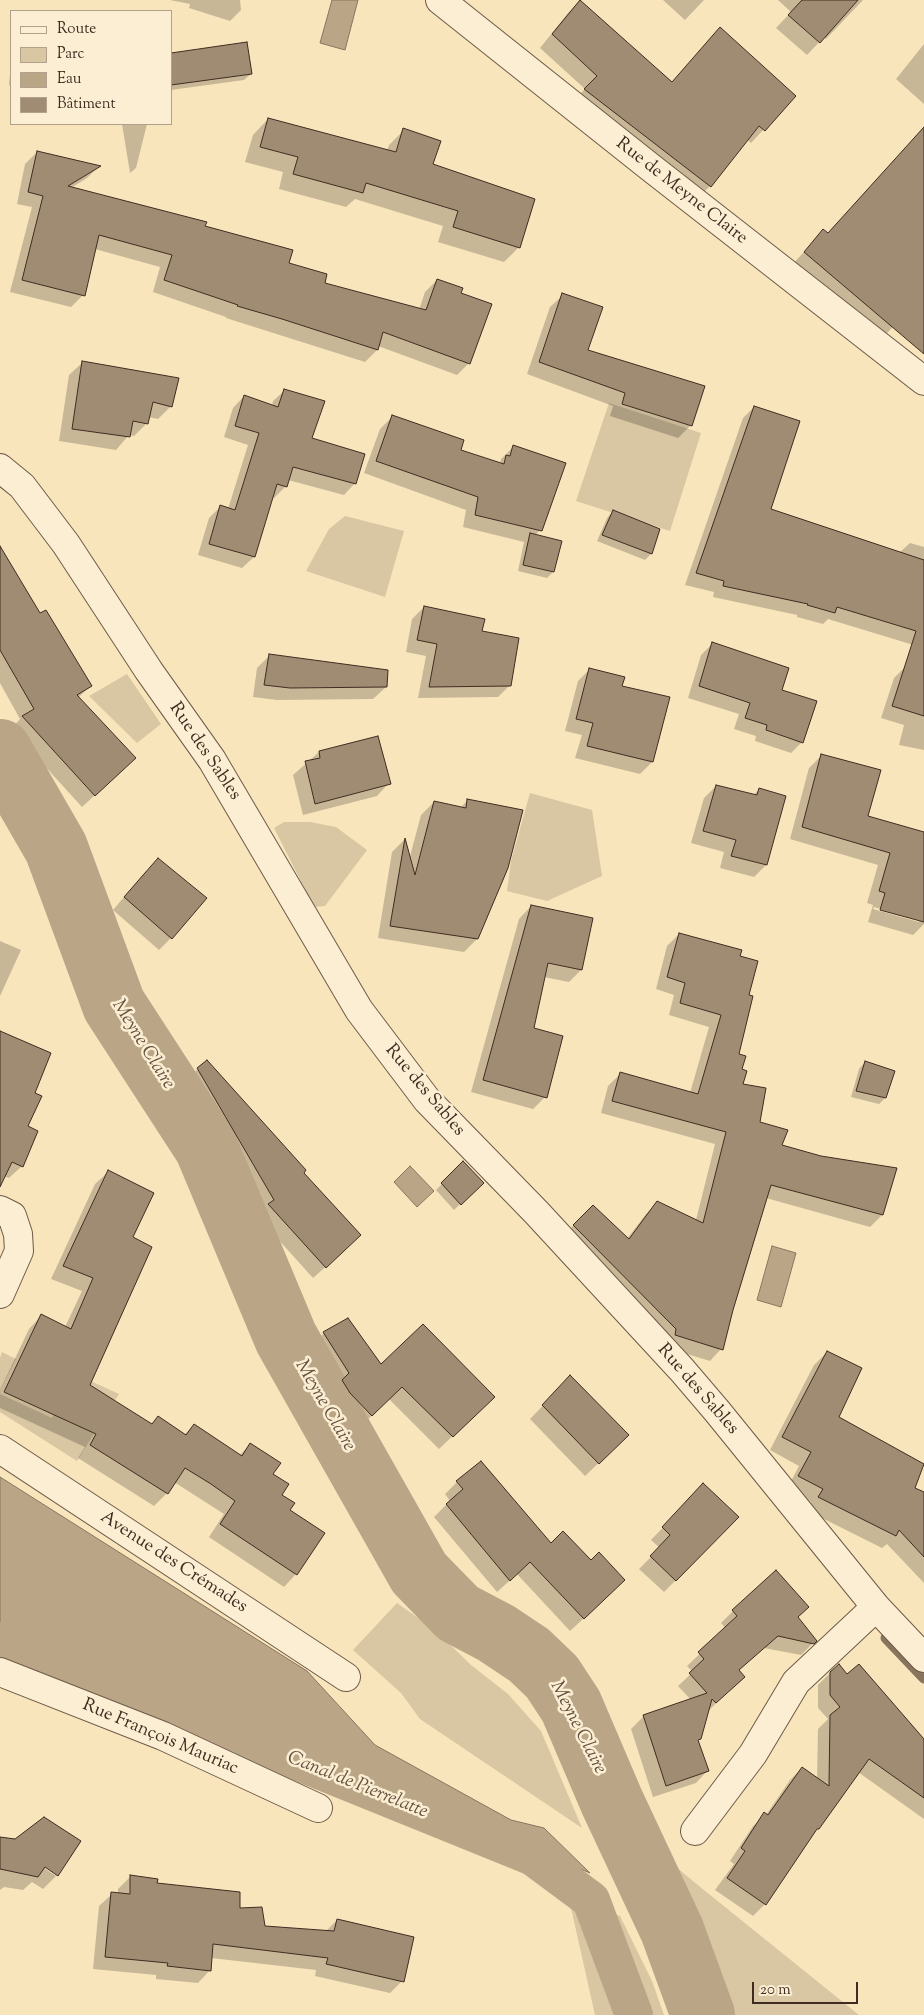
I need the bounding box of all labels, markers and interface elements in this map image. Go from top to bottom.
legend [10,10,172,125]
text: Route [57,19,96,40]
text: Parc [57,44,84,65]
text: Eau [57,69,81,90]
text: Bâtiment [57,94,116,115]
street label: Rue de Meyne Claire [611,134,751,250]
street label: Rue des Sables [163,699,245,805]
water label: Meyne Claire [105,996,179,1094]
street label: Rue des Sables [379,1041,469,1141]
street label: Rue des Sables [652,1340,742,1440]
water label: Meyne Claire [289,1356,359,1456]
street label: Avenue des Crémades [95,1507,251,1619]
water label: Meyne Claire [544,1678,610,1778]
street label: Rue François Mauriac [79,1695,241,1781]
water label: Canal de Pierrelatte [283,1747,431,1825]
scale bar [754,1972,860,2004]
text: 20 m [760,1980,791,2001]

